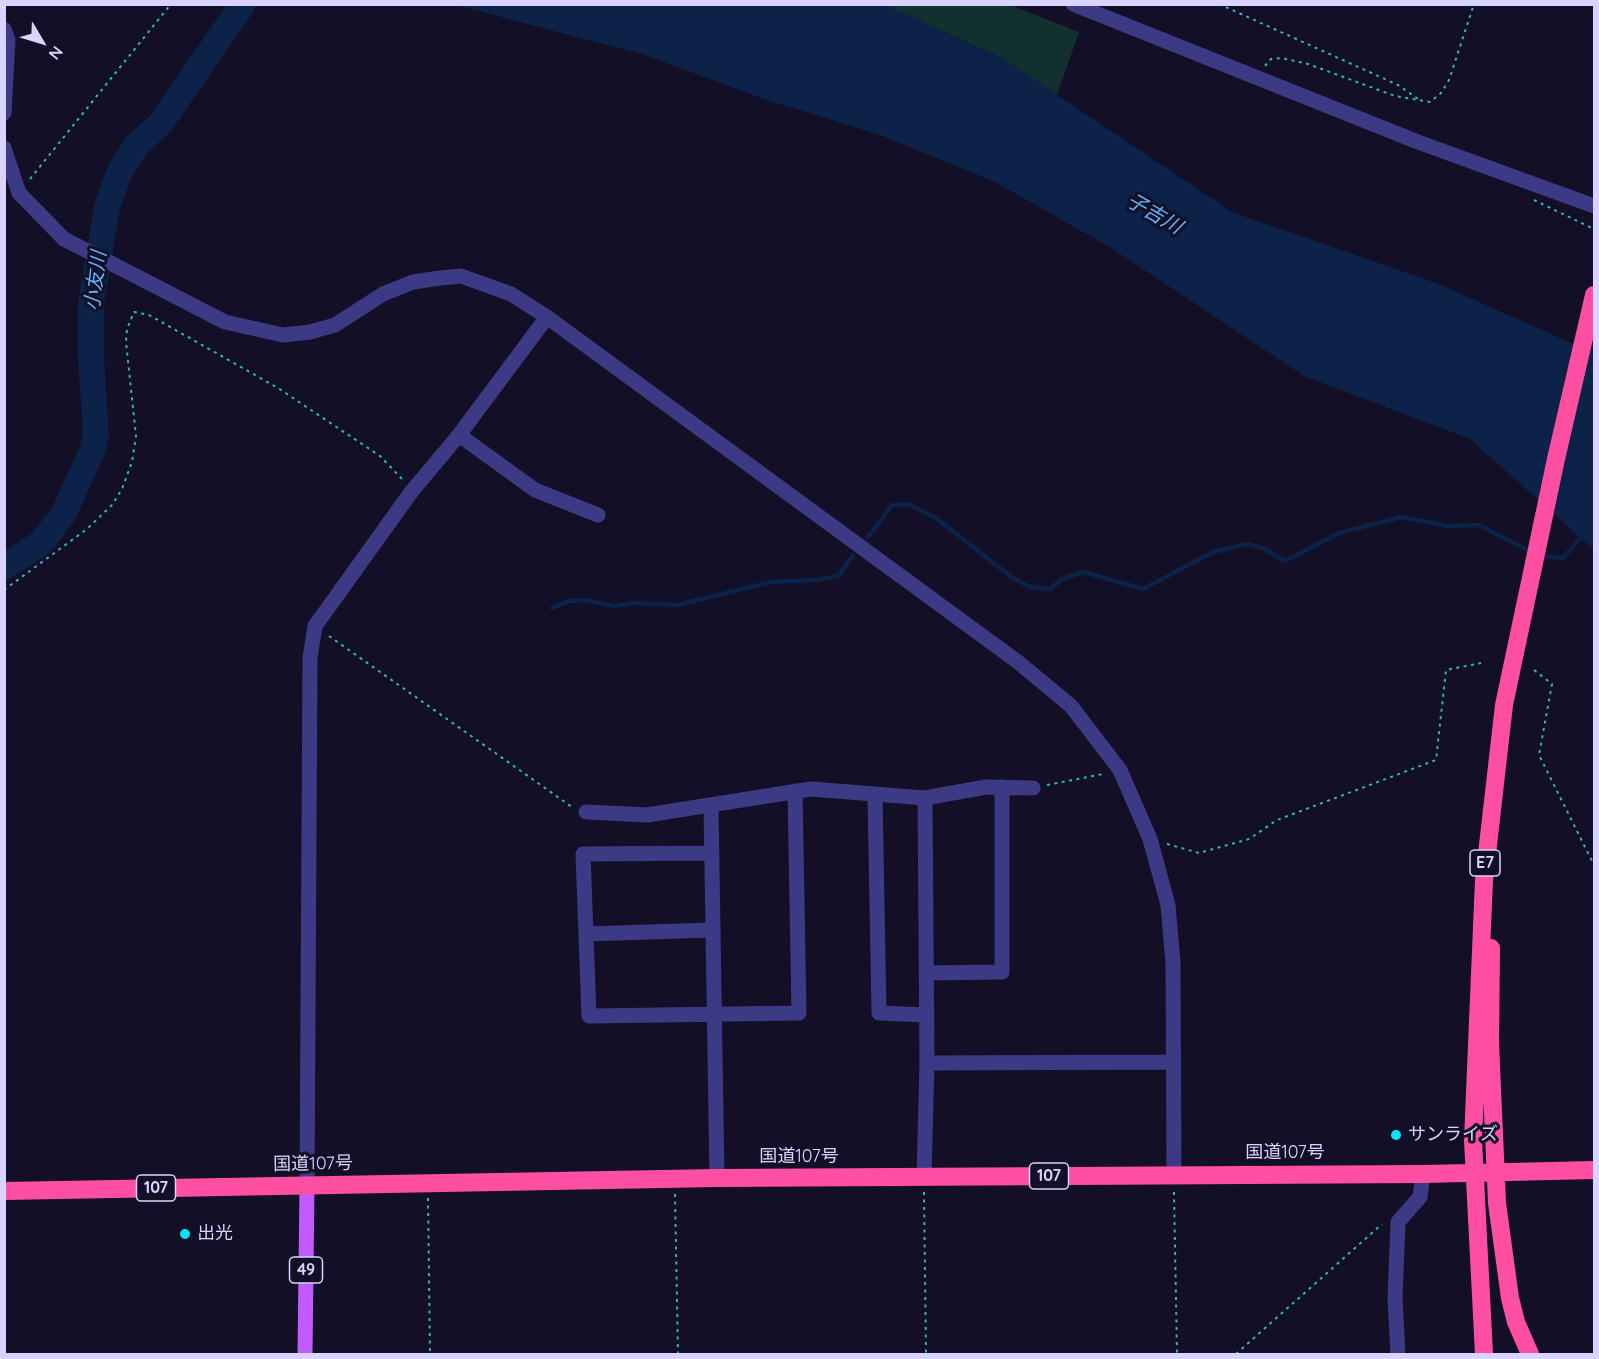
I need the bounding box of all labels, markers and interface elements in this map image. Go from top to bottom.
north arrow [12,12,72,72]
text: N [45,42,68,64]
water label: 子吉川 [1122,189,1186,239]
water label: 小友川 [80,250,112,312]
road number: E7 [1470,850,1500,876]
place label: サンライズ [1408,1124,1498,1146]
marker: サンライズ [1389,1128,1403,1142]
street label: 国道107号 [1245,1142,1325,1164]
street label: 国道107号 [759,1146,839,1168]
street label: 国道107号 [273,1153,353,1175]
road number: 107 [1030,1163,1068,1189]
road number: 107 [136,1175,176,1201]
place label: 出光 [197,1223,233,1245]
marker: 出光 [178,1227,192,1241]
road number: 49 [290,1257,322,1283]

